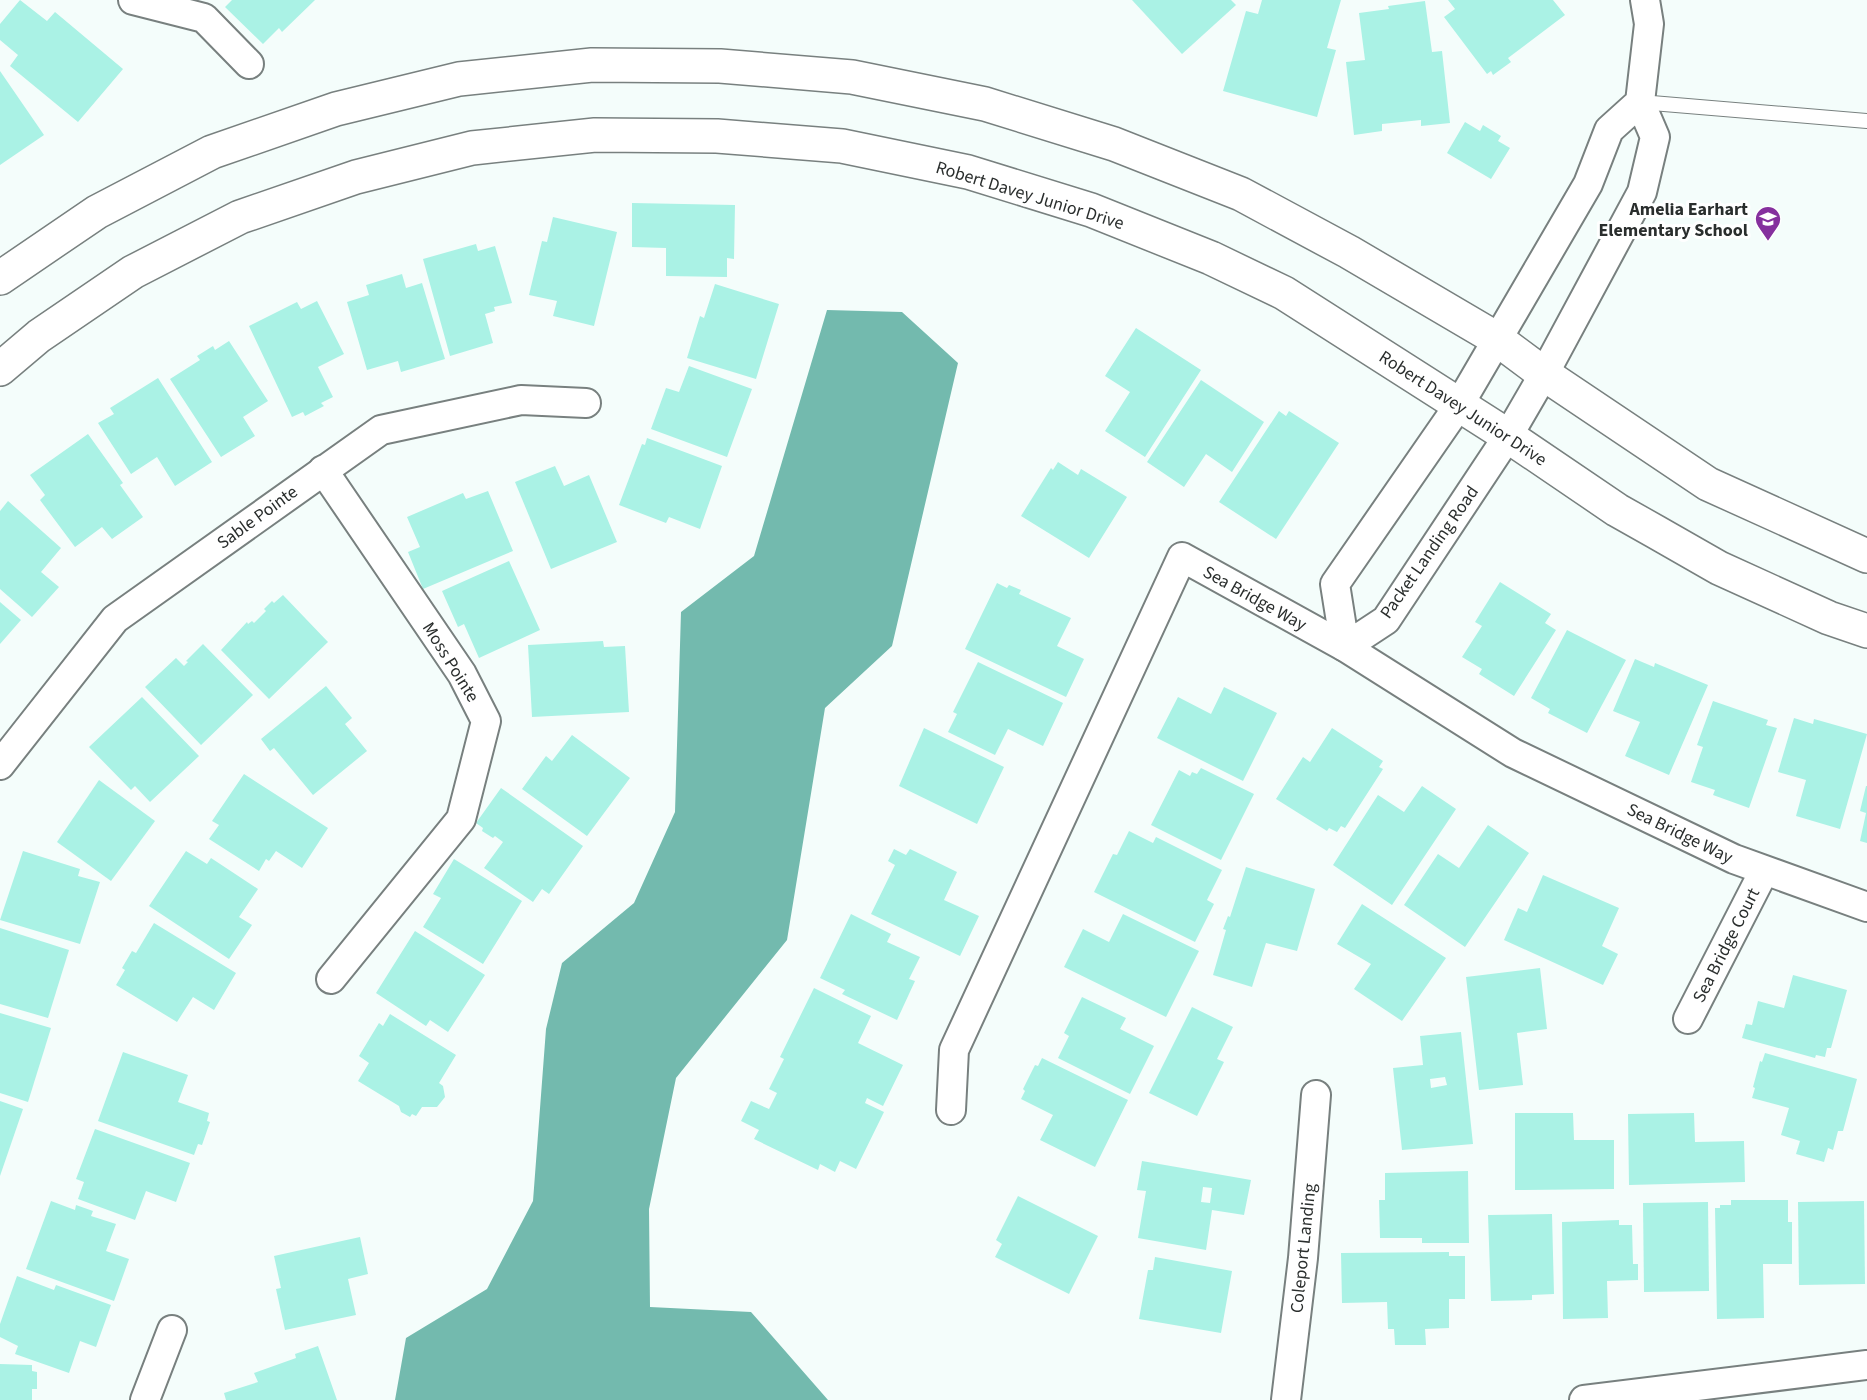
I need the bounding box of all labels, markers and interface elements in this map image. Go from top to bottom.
street label: Robert Davey Junior Drive [933,155,1127,236]
place label: Amelia Earhart Elementary School [1598,197,1748,243]
school or university icon: Amelia Earhart Elementary School [1753,204,1783,242]
street label: Robert Davey Junior Drive [1374,345,1552,472]
street label: Sable Pointe [212,480,303,555]
street label: Packet Landing Road [1374,481,1485,624]
street label: Sea Bridge Way [1198,560,1312,638]
street label: Moss Pointe [416,617,485,707]
street label: Sea Bridge Way [1623,797,1737,870]
street label: Sea Bridge Court [1687,884,1766,1007]
street label: Coleport Landing [1284,1182,1323,1314]

